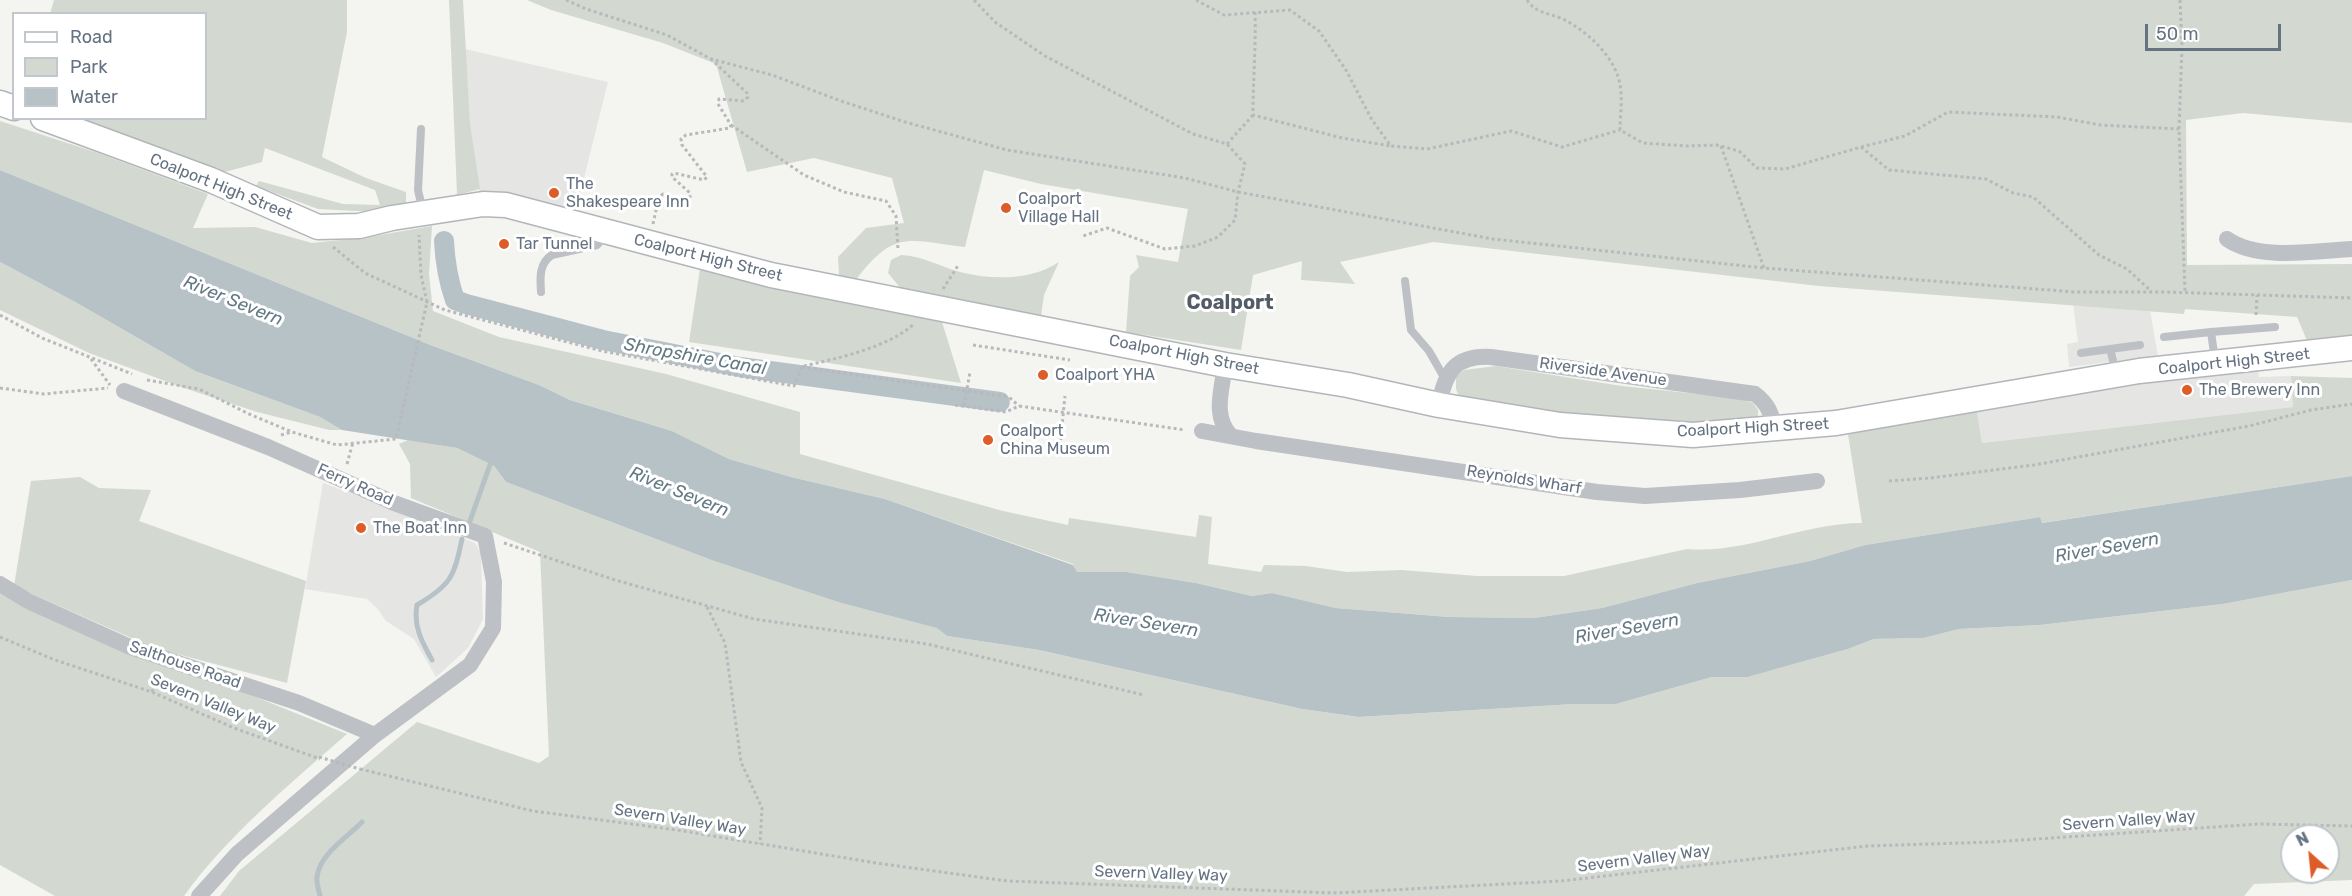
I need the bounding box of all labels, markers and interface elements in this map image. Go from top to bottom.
legend [12,12,207,120]
scale bar [2148,12,2284,50]
text: 50 m [2156,23,2199,45]
text: Road [70,26,113,48]
text: Park [70,56,107,78]
text: Water [70,86,118,108]
street label: Coalport High Street [147,150,295,224]
place label: The Shakespeare Inn [566,174,689,212]
marker: The Shakespeare Inn [547,186,561,200]
place label: Coalport Village Hall [1018,189,1099,227]
marker: Coalport Village Hall [999,201,1013,215]
street label: Coalport High Street [632,230,784,286]
place label: Tar Tunnel [516,234,592,254]
marker: Tar Tunnel [497,237,511,251]
water label: River Severn [180,271,286,331]
district label: Coalport [1186,291,1274,315]
street label: Coalport High Street [1107,331,1261,379]
water label: Shropshire Canal [622,334,768,380]
street label: Coalport High Street [2157,344,2311,380]
street label: Riverside Avenue [1538,354,1668,390]
place label: Coalport YHA [1055,365,1155,385]
marker: Coalport YHA [1036,368,1050,382]
place label: The Brewery Inn [2199,380,2320,400]
marker: The Brewery Inn [2180,383,2194,397]
street label: Coalport High Street [1676,414,1830,442]
place label: Coalport China Museum [1000,421,1110,459]
marker: Coalport China Museum [981,433,995,447]
street label: Ferry Road [314,460,396,510]
street label: Reynolds Wharf [1465,461,1583,499]
water label: River Severn [626,462,732,522]
place label: The Boat Inn [373,518,467,538]
marker: The Boat Inn [354,521,368,535]
water label: River Severn [2053,528,2161,568]
water label: River Severn [1092,604,1200,642]
water label: River Severn [1573,609,1681,649]
street label: Salthouse Road [127,637,243,693]
street label: Severn Valley Way [148,670,278,738]
street label: Severn Valley Way [613,800,747,840]
street label: Severn Valley Way [2062,807,2196,835]
north arrow [2280,824,2340,884]
text: N [2293,828,2312,850]
street label: Severn Valley Way [1577,841,1711,877]
street label: Severn Valley Way [1094,862,1228,886]

